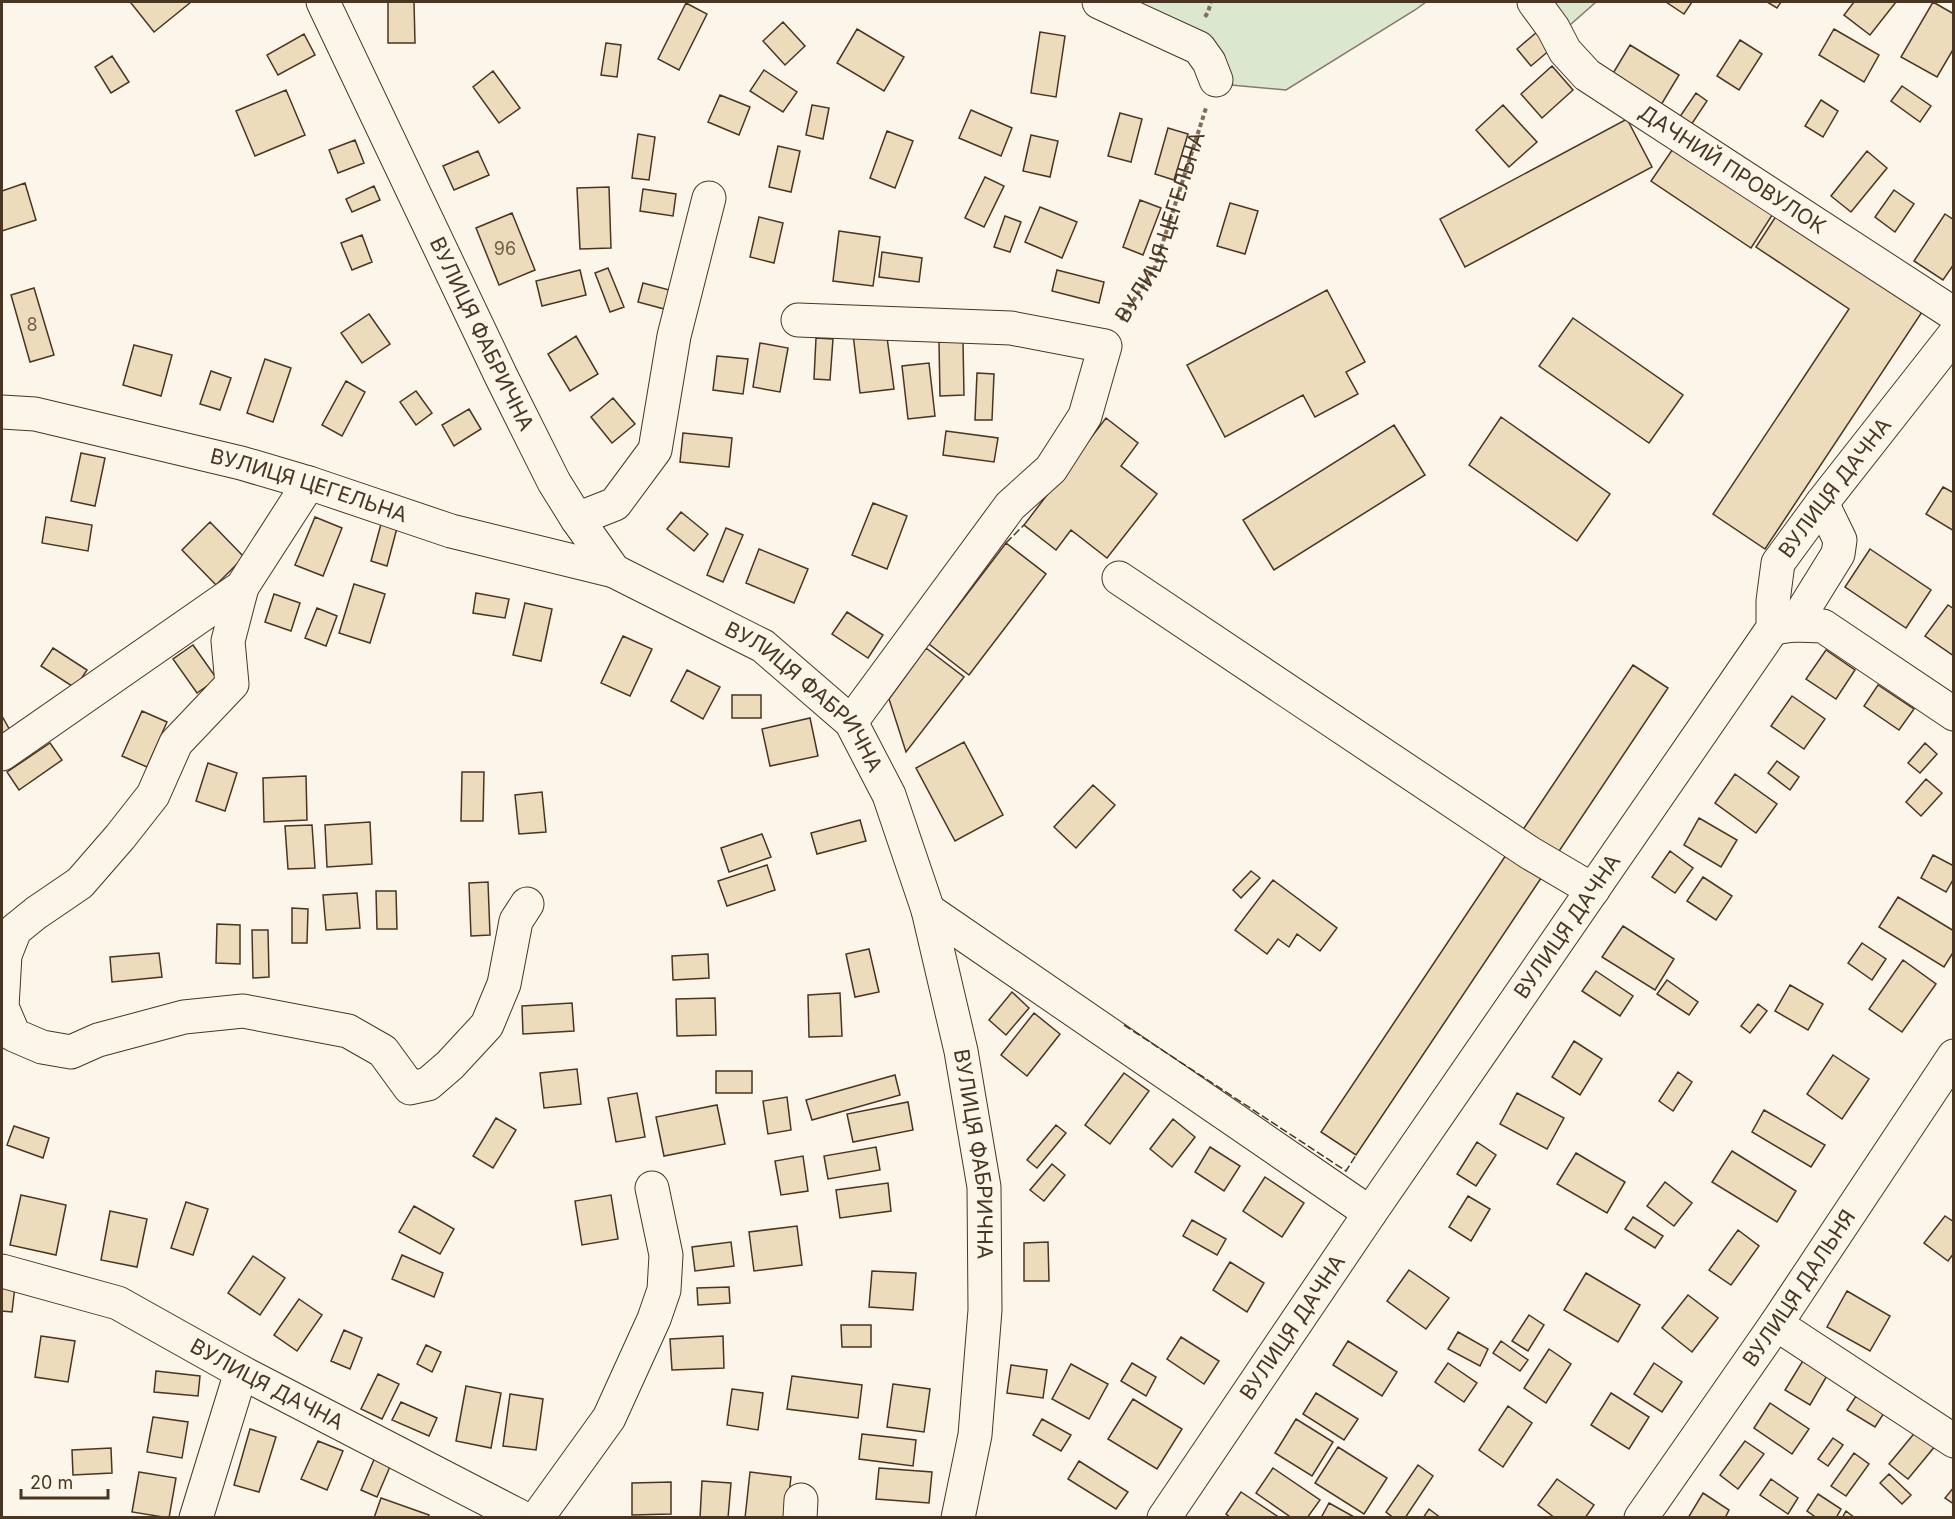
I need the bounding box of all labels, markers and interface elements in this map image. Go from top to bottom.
street label: ДАЧНИЙ ПРОВУЛОК [1635,99,1830,239]
street label: ВУЛИЦЯ ЦЕГЕЛЬНА [1110,128,1210,327]
street label: ВУЛИЦЯ ФАБРИЧНА [425,233,539,435]
house number: 96 [494,238,516,259]
house number: 8 [26,314,38,335]
street label: ВУЛИЦЯ ДАЧНА [1773,413,1896,562]
street label: ВУЛИЦЯ ЦЕГЕЛЬНА [208,443,411,527]
street label: ВУЛИЦЯ ФАБРИЧНА [721,616,888,776]
street label: ВУЛИЦЯ ДАЧНА [1509,849,1625,1003]
street label: ВУЛИЦЯ ФАБРИЧНА [949,1047,998,1259]
street label: ВУЛИЦЯ ДАЛЬНЯ [1737,1205,1860,1371]
street label: ВУЛИЦЯ ДАЧНА [1234,1250,1350,1404]
street label: ВУЛИЦЯ ДАЧНА [186,1333,348,1435]
scale bar [21,1462,108,1500]
text: 20 m [30,1472,73,1493]

